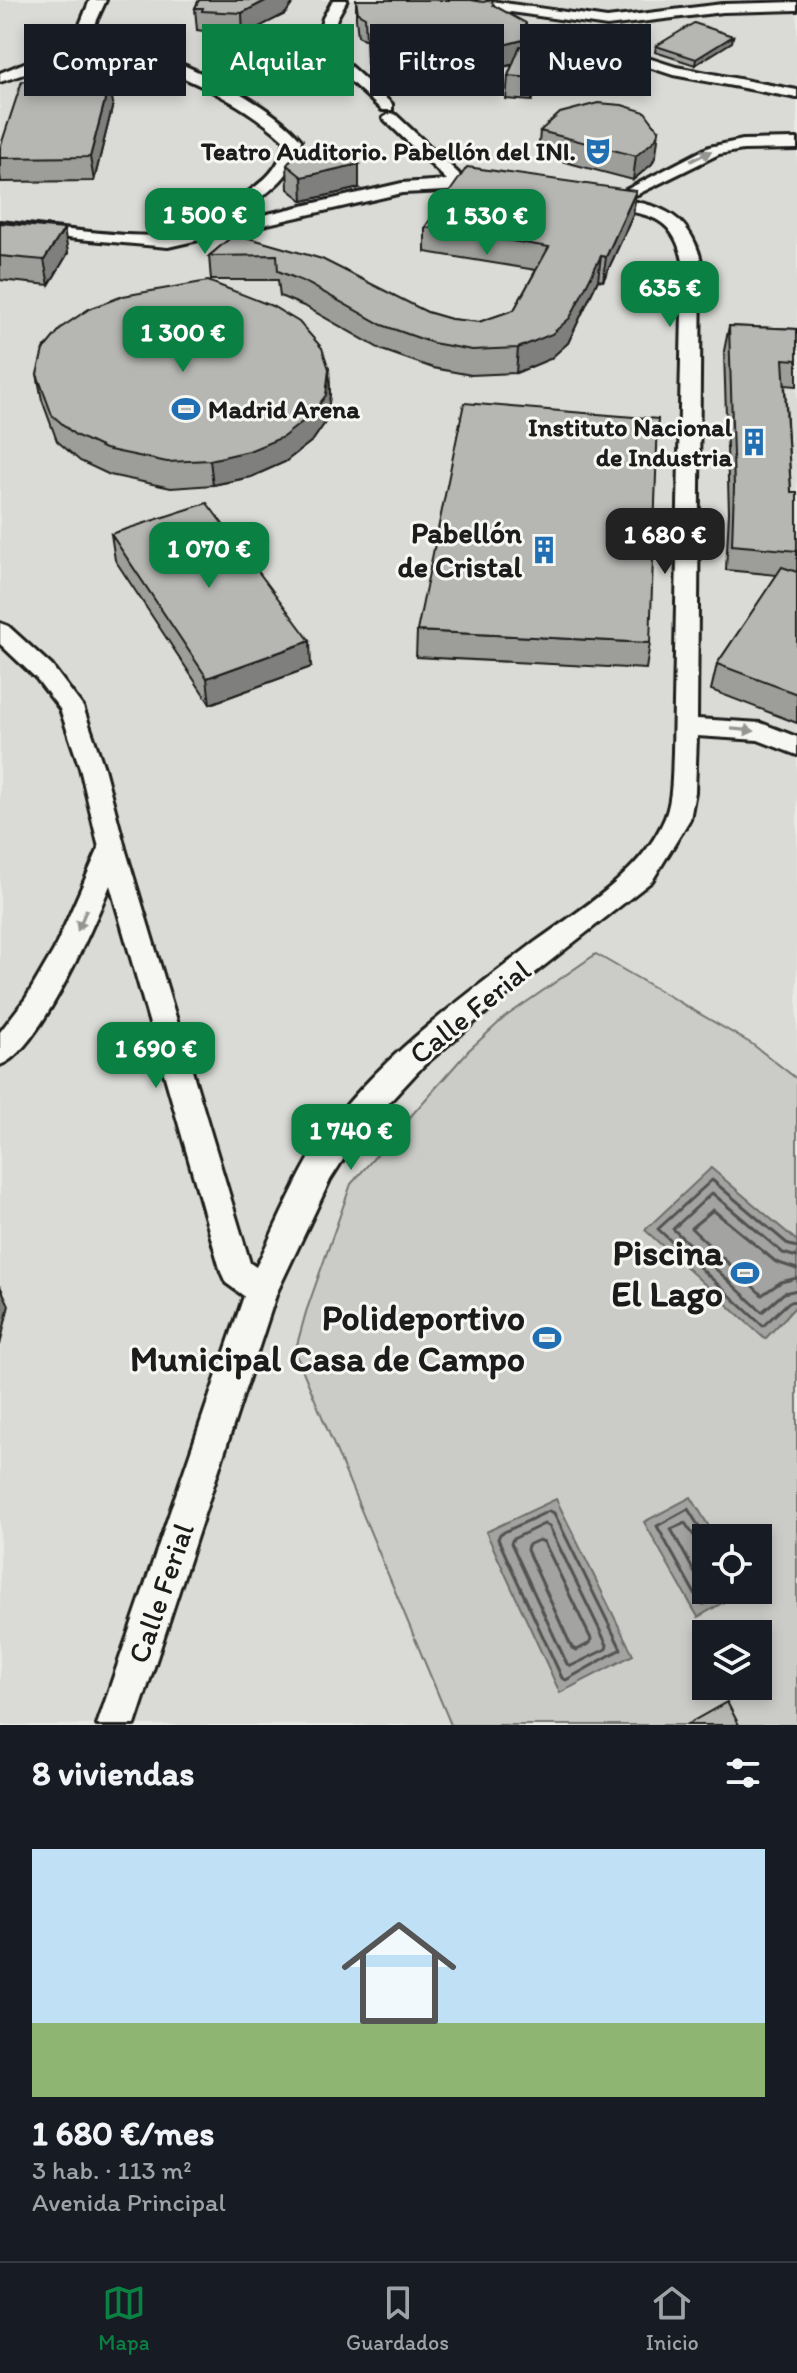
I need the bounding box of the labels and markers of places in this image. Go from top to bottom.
place label: Teatro Auditorio. Pabellón del INI. [200,135,576,167]
theatre icon: Teatro Auditorio. Pabellón del INI. [583,136,613,166]
pin: 1 500 € [131,188,279,256]
pin: 1 530 € [413,189,561,257]
pin: 635 € [614,261,726,329]
pin: 1 300 € [109,306,257,374]
place label: Madrid Arena [208,393,360,425]
sports icon: Madrid Arena [171,394,201,424]
place label: Instituto Nacional de Industria [528,411,733,473]
building icon: Instituto Nacional de Industria [739,427,769,457]
pin: 1 680 € [591,508,739,576]
place label: Pabellón de Cristal [397,514,523,585]
pin: 1 070 € [135,522,283,590]
building icon: Pabellón de Cristal [529,535,559,565]
pin: 1 690 € [82,1022,230,1090]
pin: 1 740 € [277,1104,425,1172]
place label: Piscina El Lago [611,1231,723,1315]
sports icon: Piscina El Lago [730,1258,760,1288]
place label: Polideportivo Municipal Casa de Campo [130,1296,525,1380]
sports icon: Polideportivo Municipal Casa de Campo [532,1323,562,1353]

